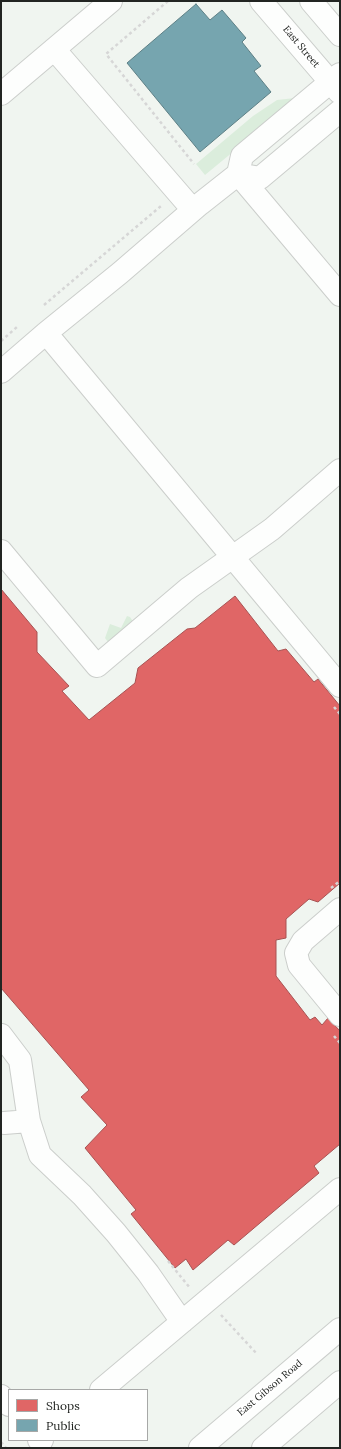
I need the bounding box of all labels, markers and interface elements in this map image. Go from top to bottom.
street label: East Street [280,24,322,70]
street label: East Gibson Road [235,1357,305,1419]
legend [8,1389,148,1441]
text: Shops [46,1398,80,1413]
text: Public [46,1418,80,1433]

